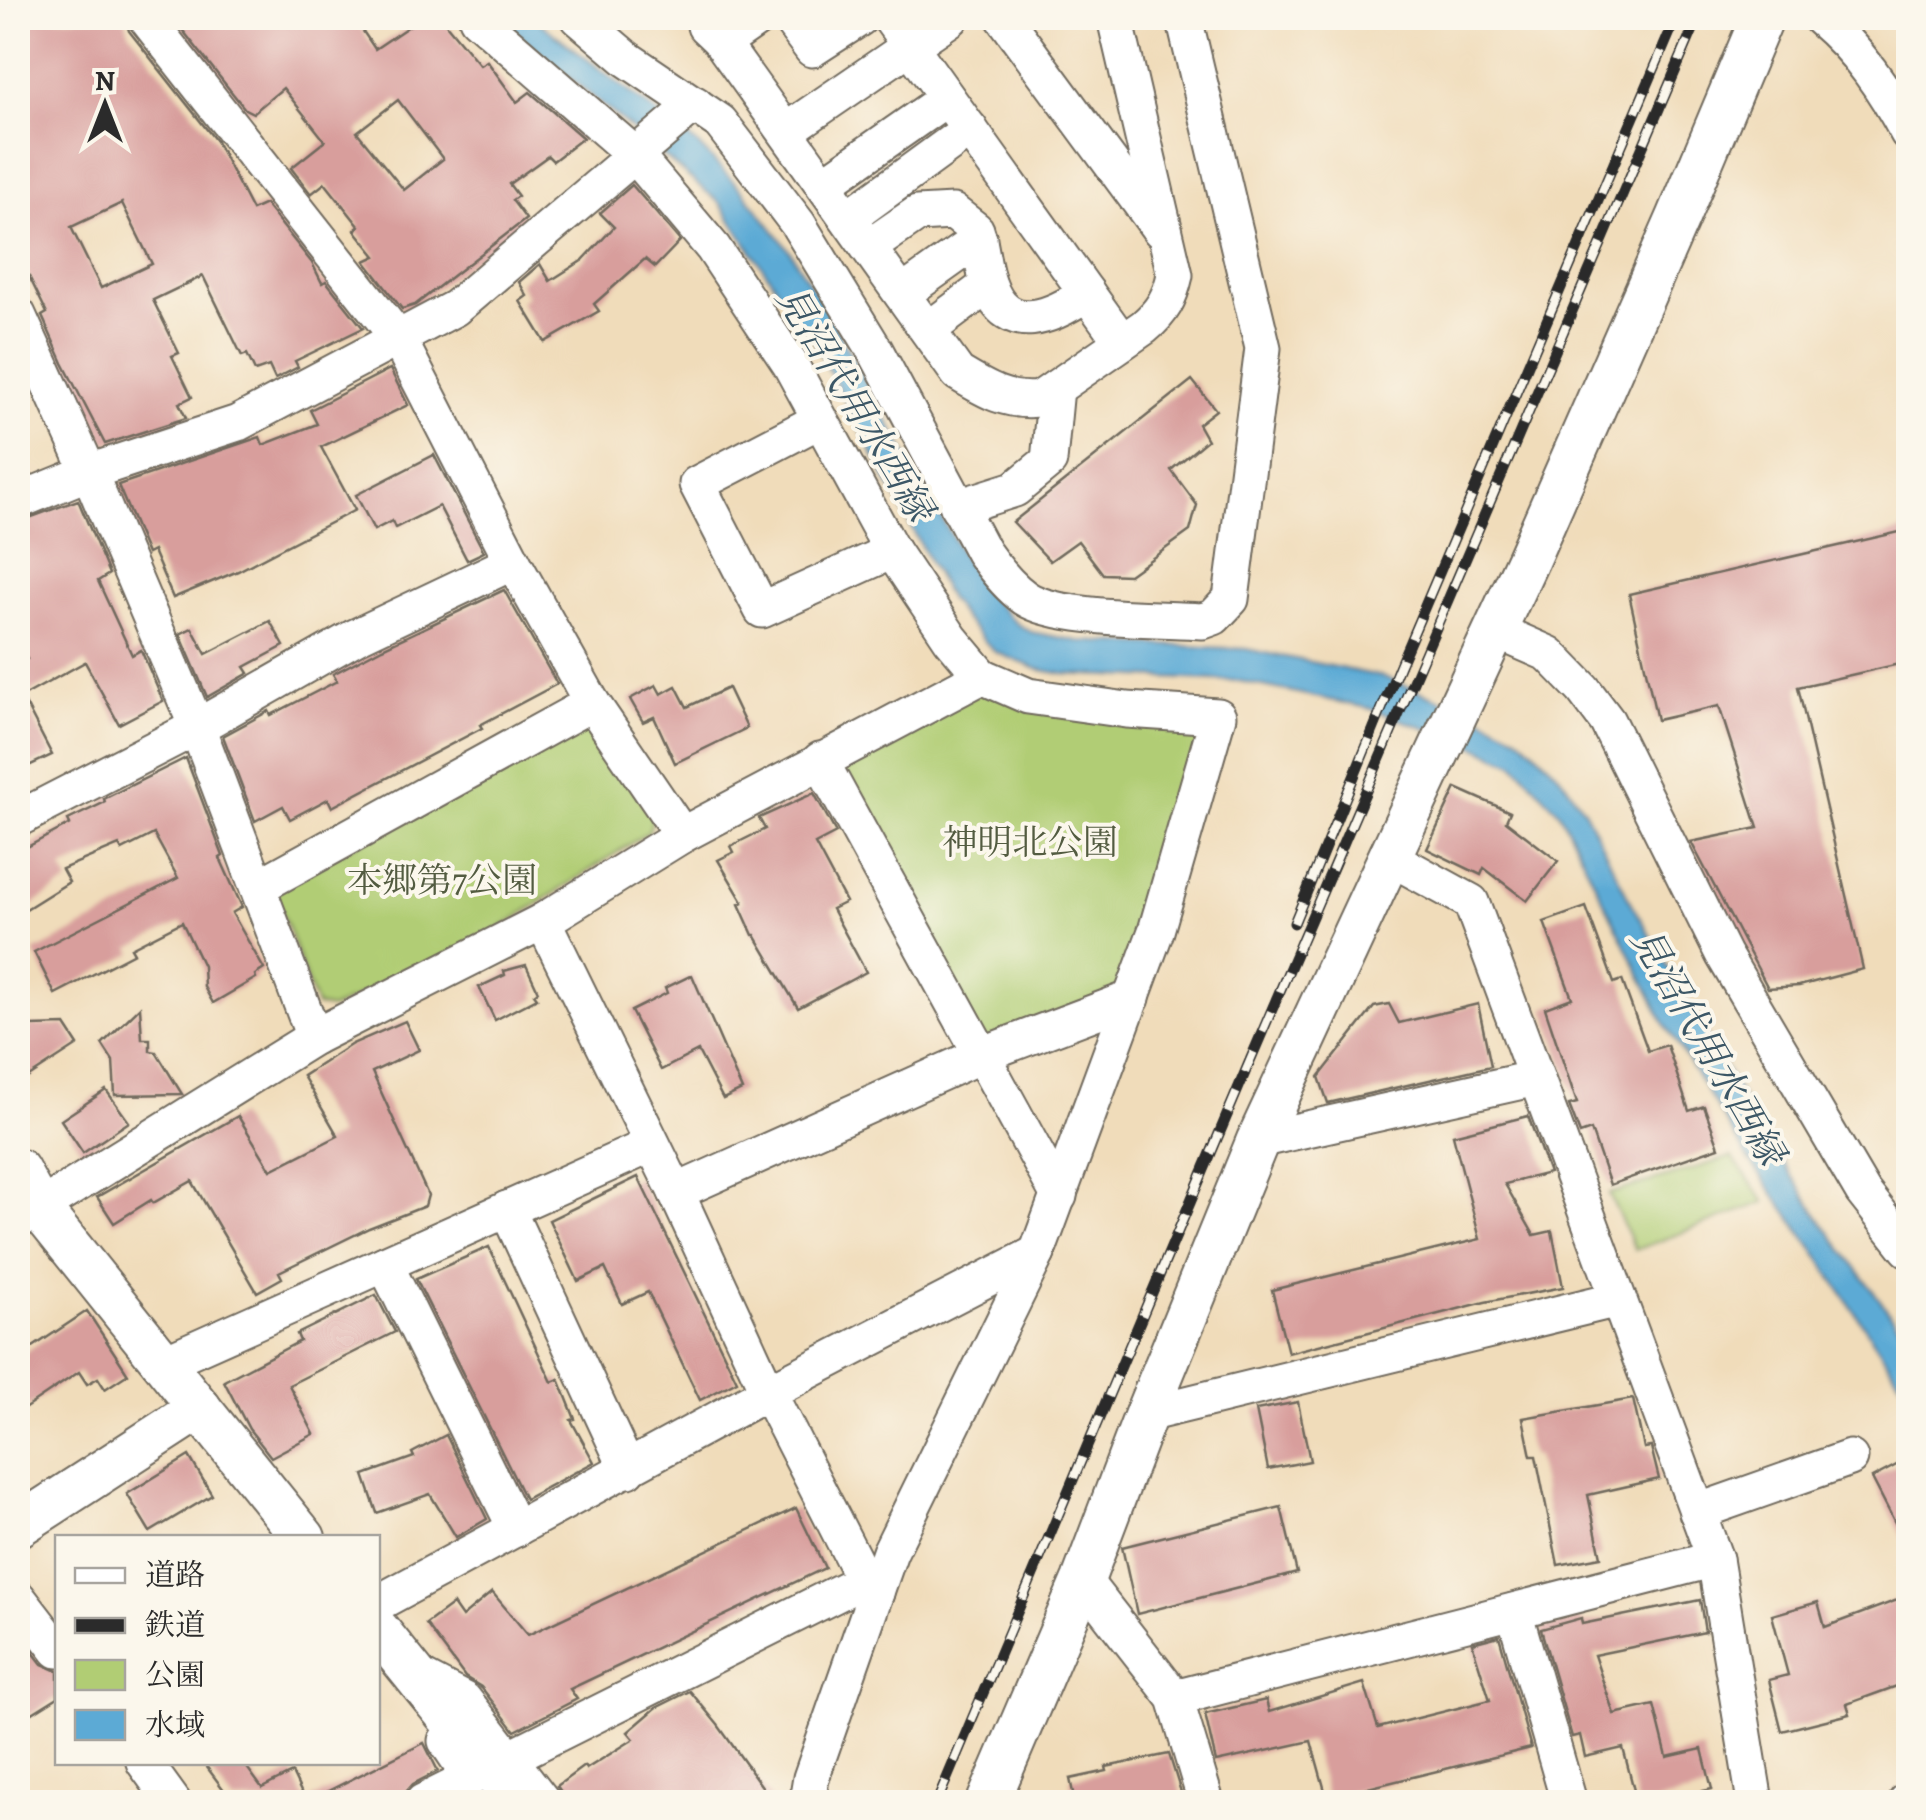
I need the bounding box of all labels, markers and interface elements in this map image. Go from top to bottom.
north arrow [55,55,155,155]
text: N [95,62,115,100]
water label: 見沼代用水西縁 [764,276,948,534]
park label: 神明北公園 [942,818,1118,866]
park label: 本郷第7公園 [347,856,537,904]
water label: 見沼代用水西縁 [1619,918,1799,1178]
legend [55,1535,380,1765]
text: 道路 [145,1555,205,1595]
text: 鉄道 [145,1605,205,1645]
text: 公園 [145,1655,205,1695]
text: 水域 [145,1705,205,1745]

